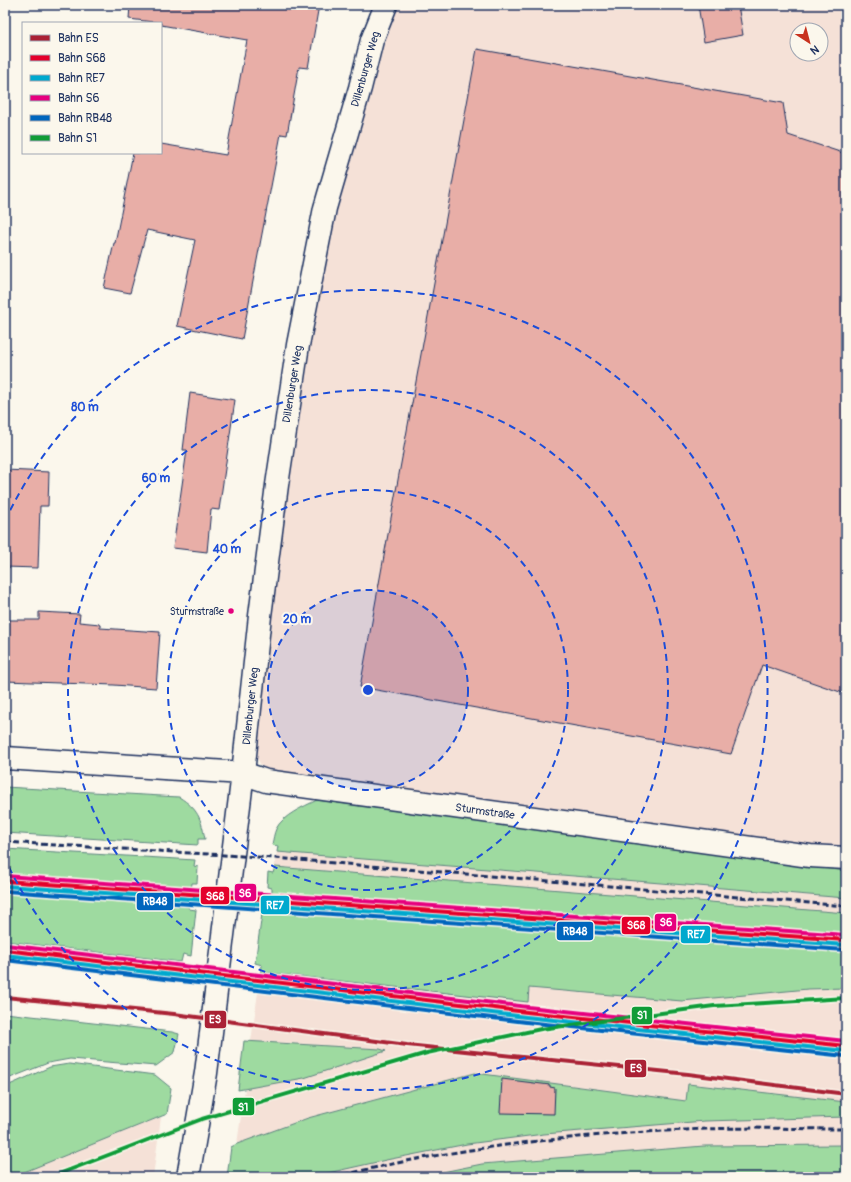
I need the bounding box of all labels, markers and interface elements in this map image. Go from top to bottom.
legend [22,22,162,154]
north arrow [789,22,829,62]
street label: Dillenburger Weg [348,29,383,108]
text: Bahn ES [58,31,99,46]
text: N [807,42,821,57]
text: Bahn S68 [58,51,105,66]
text: Bahn RE7 [58,71,106,86]
text: Bahn S6 [58,91,99,106]
text: Bahn RB48 [58,111,112,126]
text: Bahn S1 [58,131,97,146]
street label: Dillenburger Weg [280,344,305,424]
text: 80 m [71,400,99,415]
text: 60 m [142,471,171,486]
text: 40 m [212,542,242,557]
place label: Sturmstraße [170,606,224,618]
marker: Sturmstraße [226,606,236,616]
text: 20 m [283,612,311,627]
street label: Dillenburger Weg [240,666,261,746]
centre of rings [361,683,375,697]
street label: Sturmstraße [454,801,516,822]
line badge: S6 [234,883,257,902]
line badge: S68 [200,886,230,905]
text: S6 [239,887,252,900]
text: S68 [206,890,225,903]
line badge: RB48 [136,892,174,911]
text: RB48 [143,895,168,908]
line badge: RE7 [260,895,290,915]
text: RE7 [266,899,284,912]
line badge: S6 [654,913,677,932]
line badge: S68 [621,916,651,935]
text: S6 [660,916,673,929]
text: S68 [627,919,646,932]
line badge: RB48 [556,921,594,941]
text: RB48 [563,925,588,938]
line badge: RE7 [680,925,711,944]
text: RE7 [687,928,705,941]
line badge: S1 [631,1006,653,1025]
text: S1 [637,1009,647,1022]
line badge: ES [204,1010,227,1029]
text: ES [209,1013,222,1026]
line badge: ES [624,1059,647,1078]
text: ES [630,1062,643,1075]
line badge: S1 [232,1097,255,1116]
text: S1 [238,1101,248,1114]

